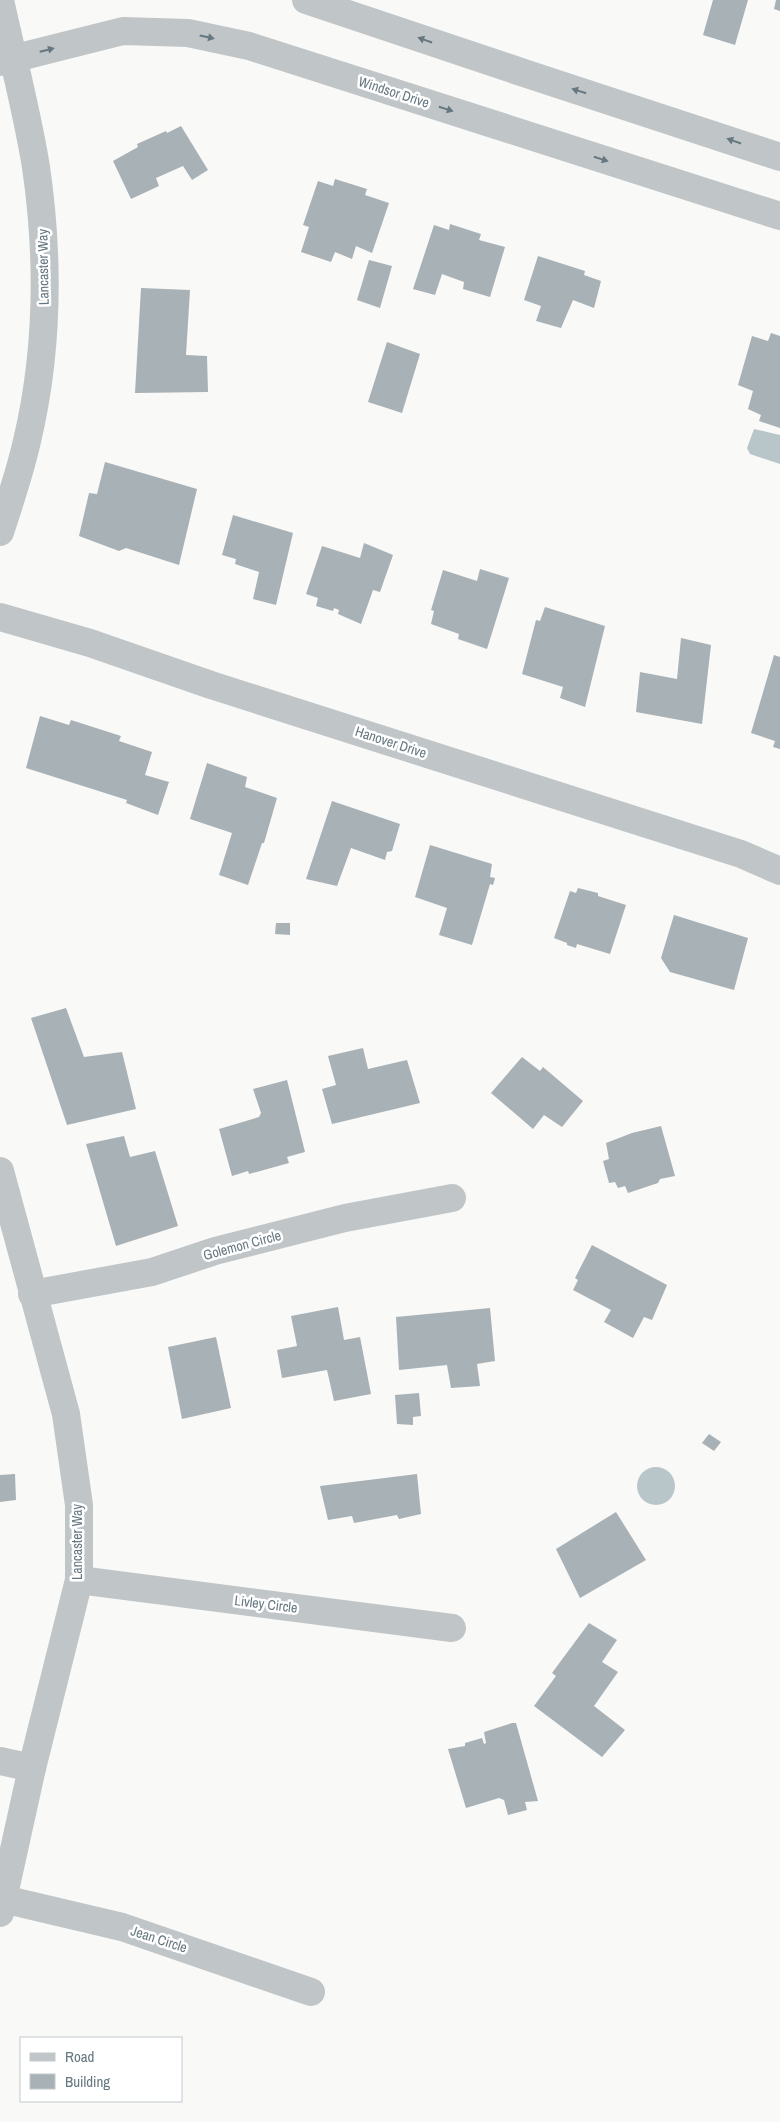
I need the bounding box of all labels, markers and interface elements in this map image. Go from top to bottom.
one-way arrow [200,33,215,41]
one-way arrow [417,36,432,44]
one-way arrow [40,46,55,54]
street label: Windsor Drive [356,72,432,112]
one-way arrow [572,87,587,94]
one-way arrow [439,106,454,113]
one-way arrow [726,137,741,145]
one-way arrow [594,155,609,163]
street label: Lancaster Way [33,229,53,305]
street label: Hanover Drive [353,722,429,762]
street label: Golemon Circle [201,1226,283,1264]
street label: Lancaster Way [68,1504,86,1580]
street label: Livley Circle [234,1591,298,1617]
street label: Jean Circle [129,1921,189,1957]
legend [20,2037,182,2102]
text: Road [65,2046,94,2067]
text: Building [65,2071,110,2092]

